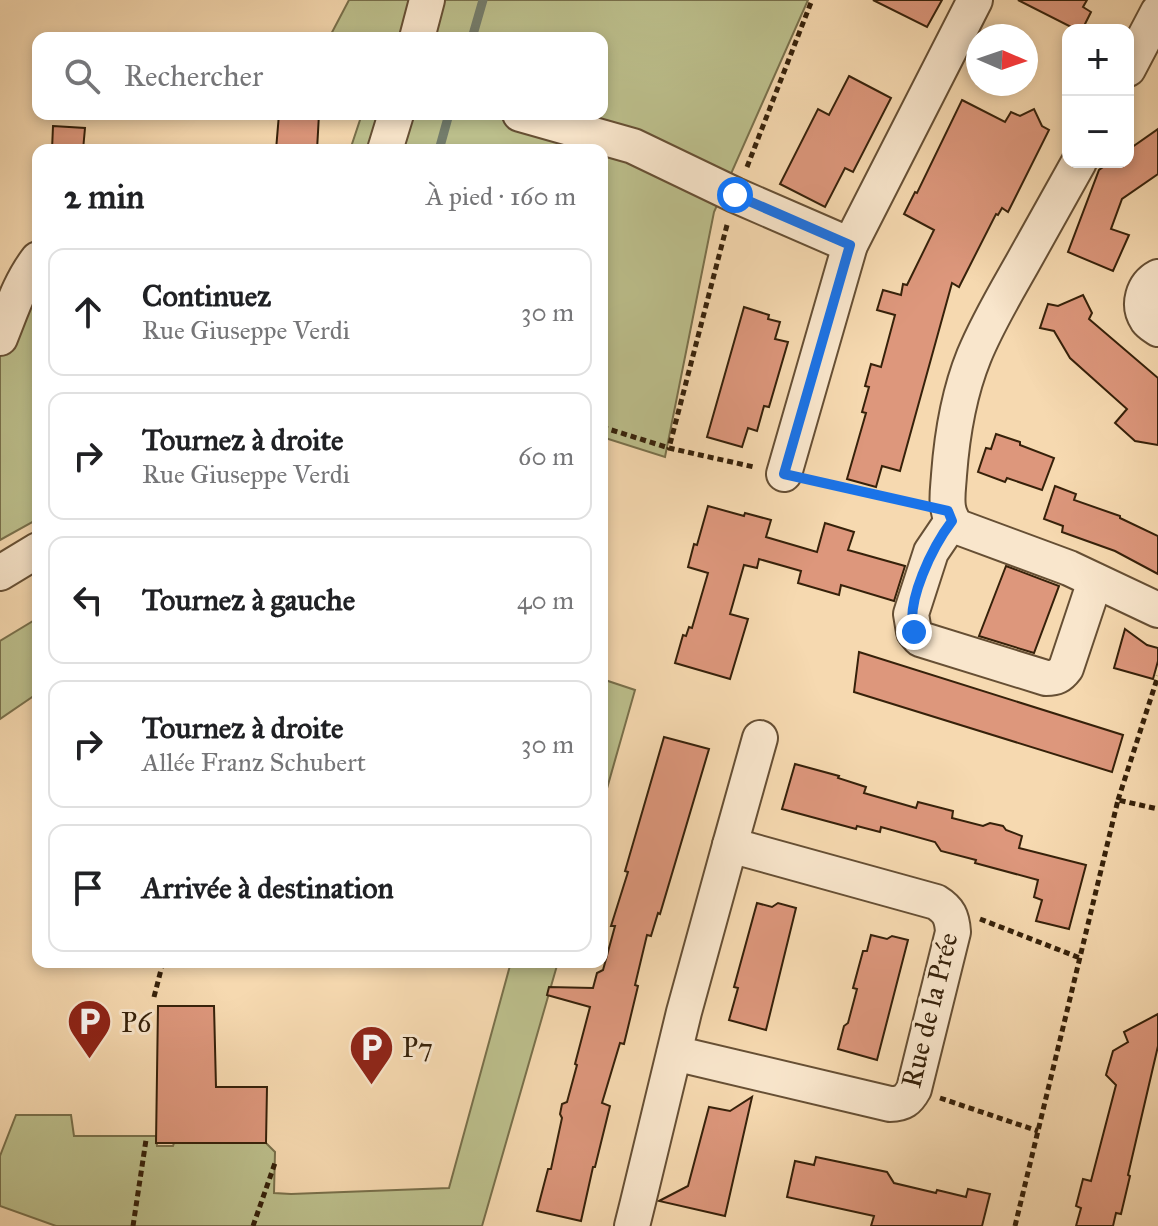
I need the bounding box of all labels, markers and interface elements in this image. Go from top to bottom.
north arrow [966,24,1038,96]
map controls [1062,24,1134,168]
button: + [1062,24,1134,96]
search box [32,32,608,120]
icon: search [60,54,104,98]
text: Rechercher [124,58,263,94]
button: − [1062,96,1134,168]
text: 2 min [64,176,144,217]
route start [717,177,753,213]
text: À pied · 160 m [426,180,576,212]
text: Continuez [142,278,271,314]
icon: ahead [66,290,110,334]
text: 30 m [521,296,574,328]
text: Rue Giuseppe Verdi [142,314,350,346]
text: Tournez à droite [142,422,344,458]
icon: right [66,434,110,478]
text: 60 m [518,440,574,472]
text: Rue Giuseppe Verdi [142,458,350,490]
icon: left [66,578,110,622]
text: Tournez à gauche [142,582,355,618]
text: 40 m [517,584,574,616]
route end [896,614,932,650]
text: Tournez à droite [142,710,344,746]
icon: right [66,722,110,766]
text: 30 m [521,728,574,760]
text: Allée Franz Schubert [142,746,366,778]
icon: arrive [66,866,110,910]
text: Arrivée à destination [142,870,394,906]
street label: Rue de la Prée [893,929,966,1091]
parking icon: P6 [66,998,114,1061]
place label: P6 [121,1005,153,1040]
parking icon: P7 [347,1023,395,1086]
place label: P7 [402,1030,433,1065]

